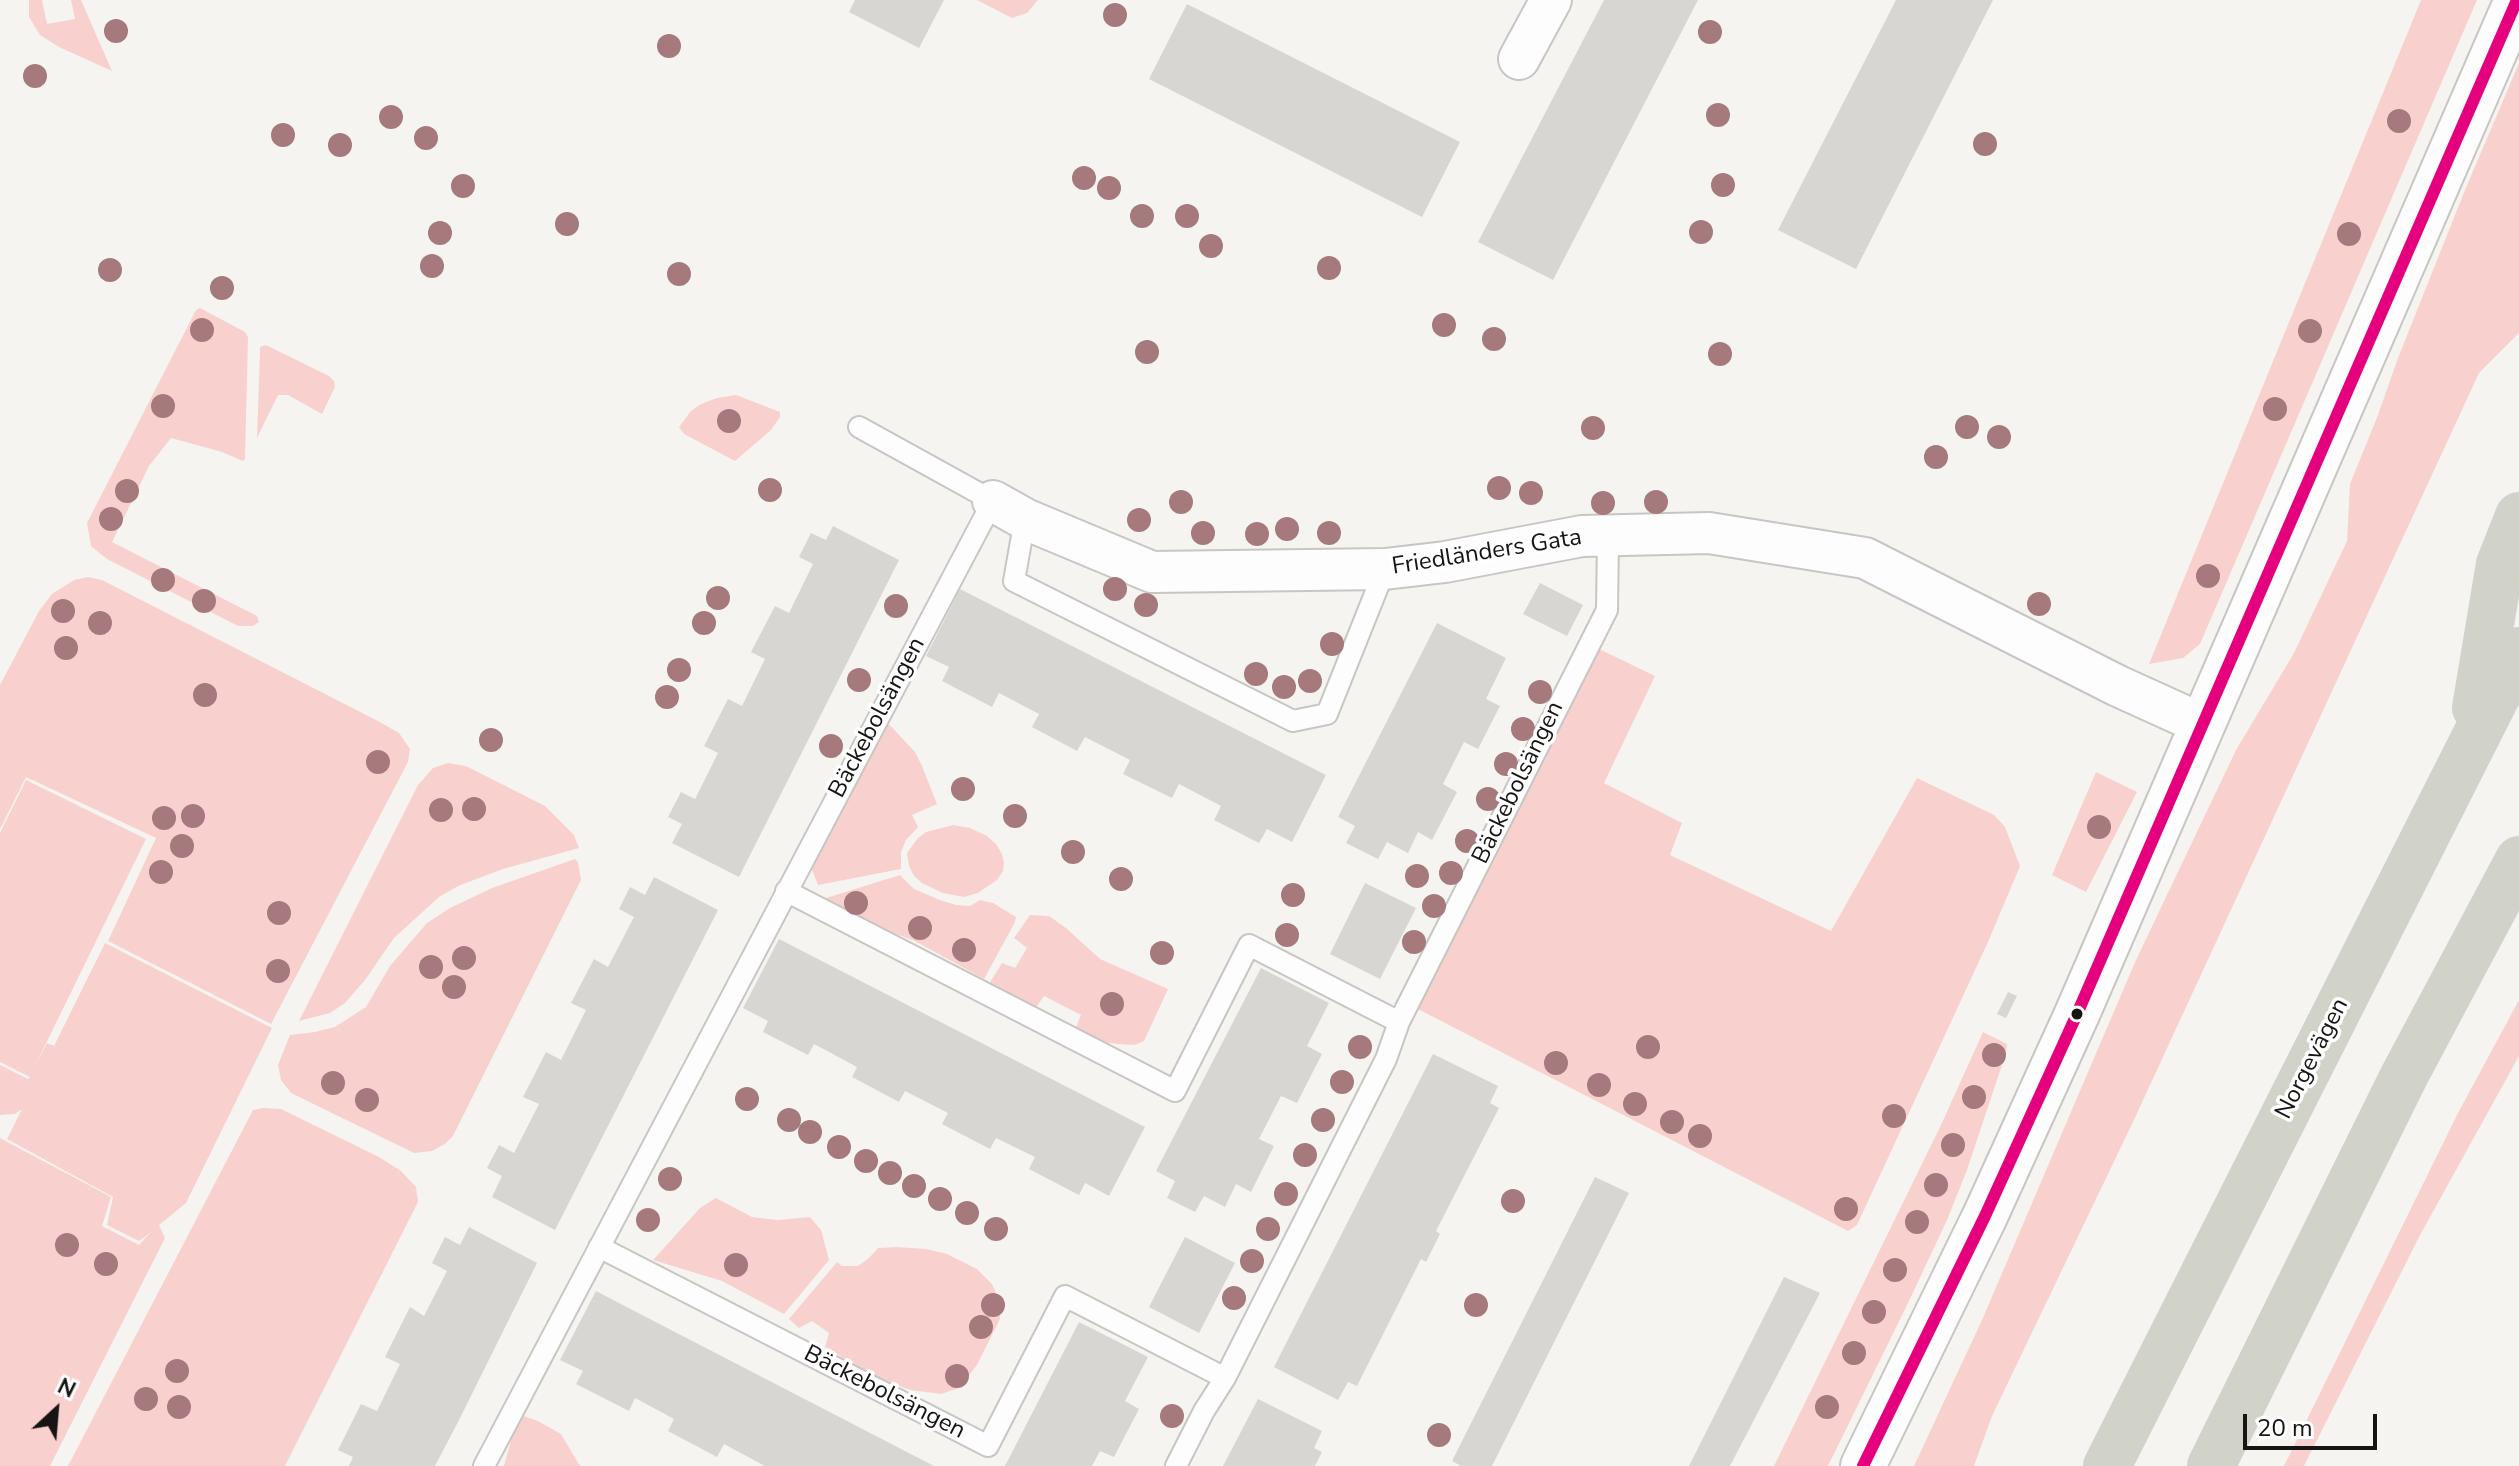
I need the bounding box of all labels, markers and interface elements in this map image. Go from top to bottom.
street label: Friedländers Gata [1390,524,1584,582]
street label: Bäckebolsängen [824,633,932,803]
street label: Bäckebolsängen [1467,697,1571,869]
street label: Norgevägen [2270,994,2356,1124]
unlabelled marker [2069,1006,2085,1022]
street label: Bäckebolsängen [799,1340,969,1446]
north arrow [16,1370,96,1450]
text: N [53,1371,80,1406]
scale bar [2247,1398,2381,1448]
text: 20 m [2257,1412,2313,1444]

